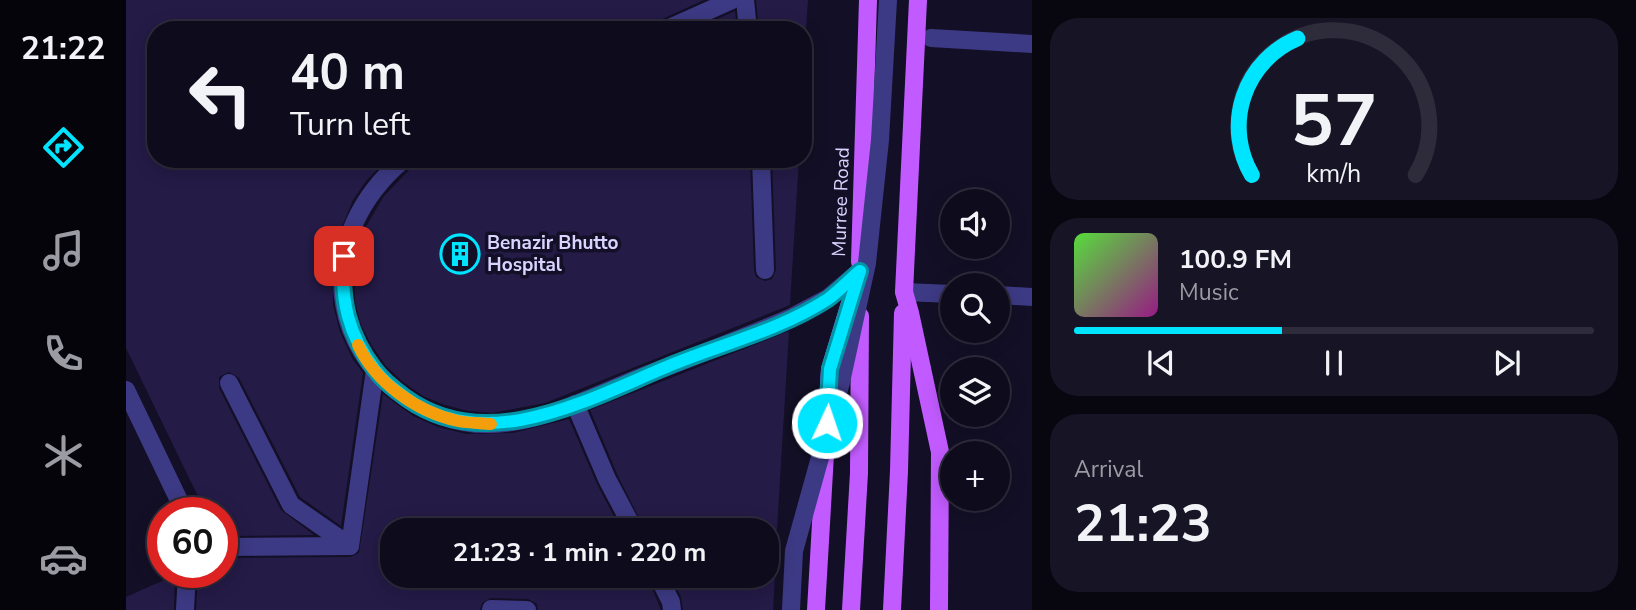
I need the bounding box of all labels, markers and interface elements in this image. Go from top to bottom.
text: 21:22 [21,27,105,70]
text: 40 m [290,39,405,106]
icon: left [175,49,266,140]
text: 57 [1290,71,1378,171]
text: Turn left [290,103,410,146]
icon: directions [39,123,88,172]
street label: Murree Road [826,147,856,257]
text: km/h [1306,157,1362,191]
map controls [940,189,1010,511]
button: sound [940,189,1010,259]
icon: music [39,226,88,275]
pin [314,226,374,286]
place label: Benazir Bhutto Hospital [487,230,618,278]
building icon: Benazir Bhutto Hospital [439,233,481,275]
icon: arrive [325,237,363,275]
text: 100.9 FM [1179,242,1292,277]
button: search [940,273,1010,343]
text: Music [1179,277,1239,308]
icon: phone [39,329,88,378]
icon: previous [1142,344,1180,382]
icon: pause [1315,344,1353,382]
icon: next [1488,344,1526,382]
button: layers [940,357,1010,427]
position arrow [790,386,864,460]
icon: climate [39,431,88,480]
button: + [940,441,1010,511]
text: Arrival [1074,454,1143,485]
text: 21:23 [1074,488,1212,559]
speed limit sign: 60 [147,497,238,588]
icon: car [39,534,88,583]
text: 21:23 · 1 min · 220 m [453,535,706,570]

